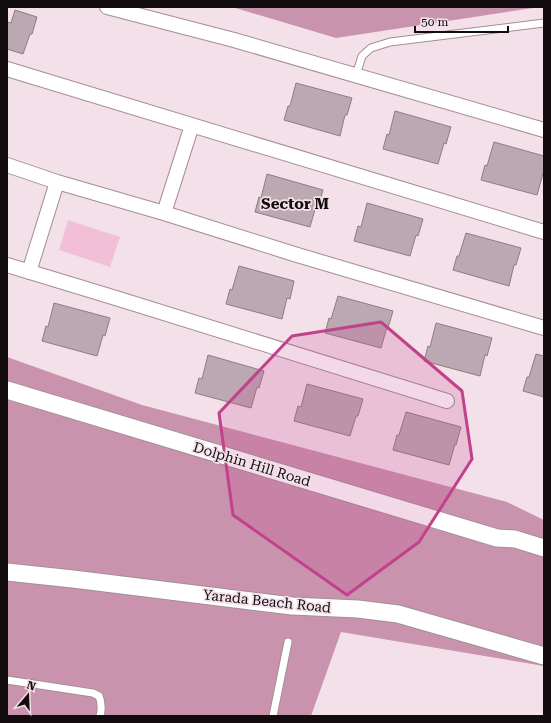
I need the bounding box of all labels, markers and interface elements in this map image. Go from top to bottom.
scale bar [415,8,508,34]
text: 50 m [421,15,448,29]
district label: Sector M [261,195,330,213]
street label: Dolphin Hill Road [191,439,313,489]
street label: Yarada Beach Road [202,586,332,616]
north arrow [8,675,48,715]
text: N [25,678,38,694]

